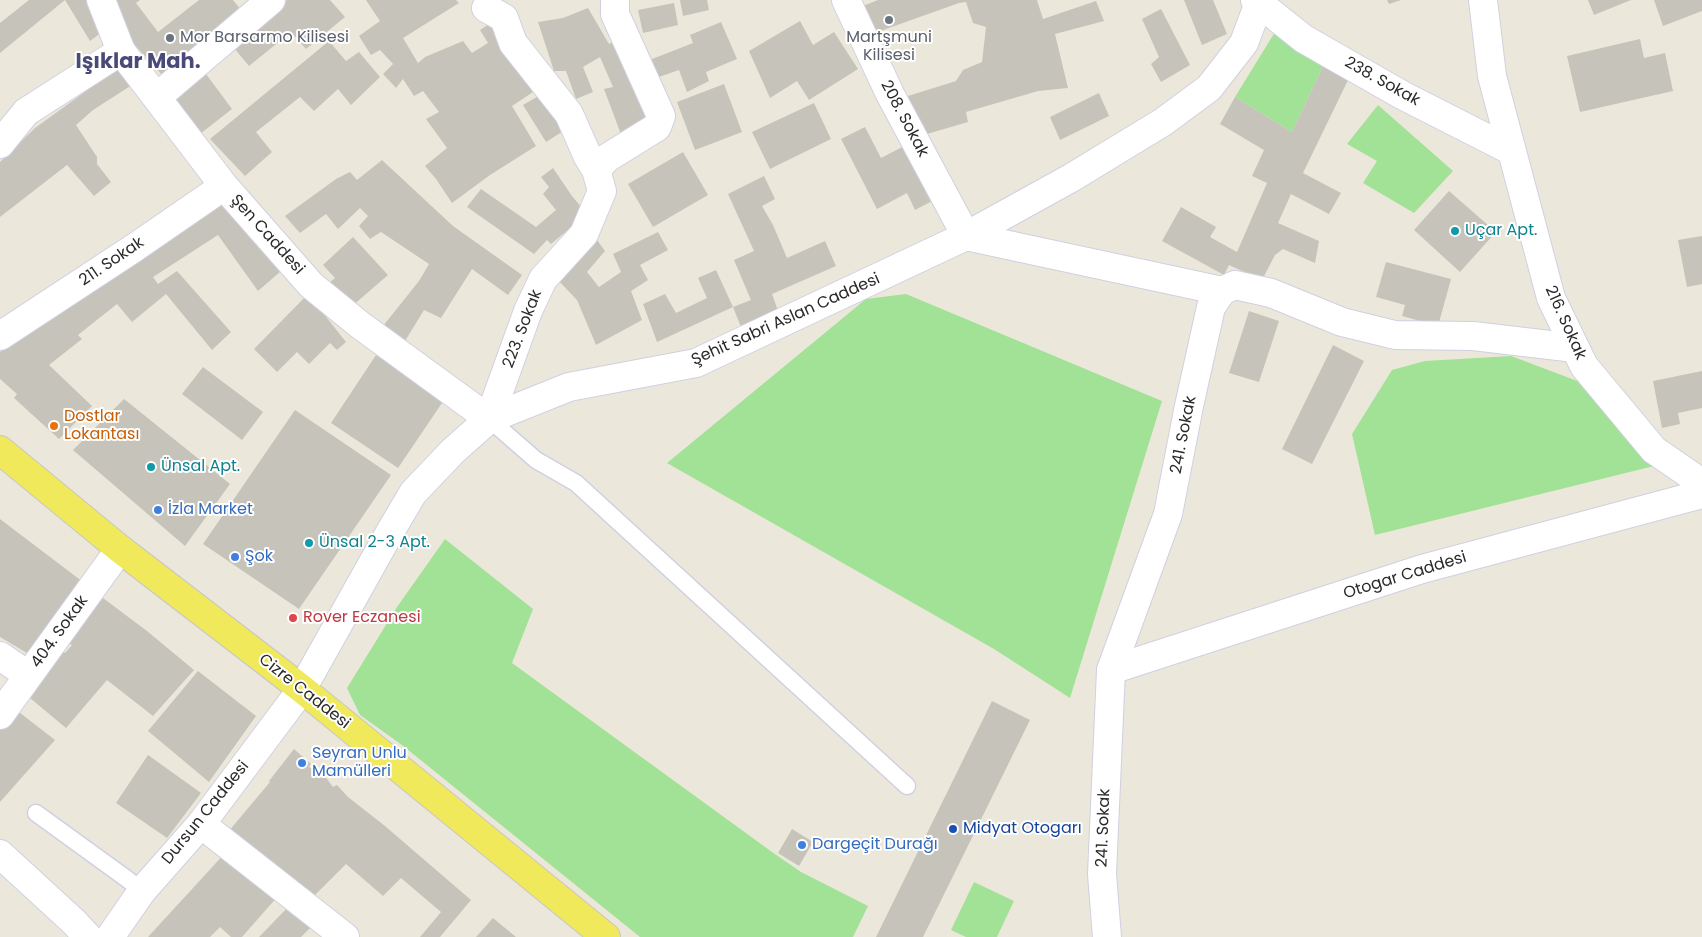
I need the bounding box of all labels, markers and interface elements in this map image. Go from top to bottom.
marker: Martşmuni Kilisesi [883,14,895,26]
place label: Mor Barsarmo Kilisesi [180,28,349,48]
place label: Martşmuni Kilisesi [846,28,932,66]
marker: Mor Barsarmo Kilisesi [164,32,176,44]
district label: Işıklar Mah. [75,50,201,76]
street label: 238. Sokak [1341,53,1423,111]
street label: 208. Sokak [876,77,932,161]
street label: Şen Caddesi [226,191,308,279]
place label: Uçar Apt. [1465,221,1537,241]
marker: Uçar Apt. [1449,225,1461,237]
street label: 211. Sokak [76,233,148,291]
street label: Şehit Sabri Aslan Caddesi [689,270,883,370]
street label: 216. Sokak [1540,283,1590,363]
street label: 223. Sokak [499,287,547,371]
street label: 241. Sokak [1167,394,1201,476]
place label: Dostlar Lokantası [64,407,139,445]
marker: Dostlar Lokantası [48,420,60,432]
place label: Ünsal Apt. [161,457,240,477]
marker: Ünsal Apt. [145,461,157,473]
place label: İzla Market [168,500,253,520]
marker: İzla Market [152,504,164,516]
place label: Ünsal 2-3 Apt. [319,533,430,553]
marker: Ünsal 2-3 Apt. [303,537,315,549]
place label: Şok [245,547,273,567]
street label: Otogar Caddesi [1341,548,1469,604]
marker: Şok [229,551,241,563]
street label: 404. Sokak [27,592,93,672]
place label: Rover Eczanesi [303,608,421,628]
marker: Rover Eczanesi [287,612,299,624]
street label: Cizre Caddesi [254,650,354,734]
place label: Seyran Unlu Mamülleri [312,744,407,782]
street label: Dursun Caddesi [158,757,254,869]
marker: Seyran Unlu Mamülleri [296,757,308,769]
street label: 241. Sokak [1093,788,1115,868]
place label: Midyat Otogarı [963,819,1082,839]
marker: Midyat Otogarı [947,823,959,835]
place label: Dargeçit Durağı [812,835,938,855]
marker: Dargeçit Durağı [796,839,808,851]

